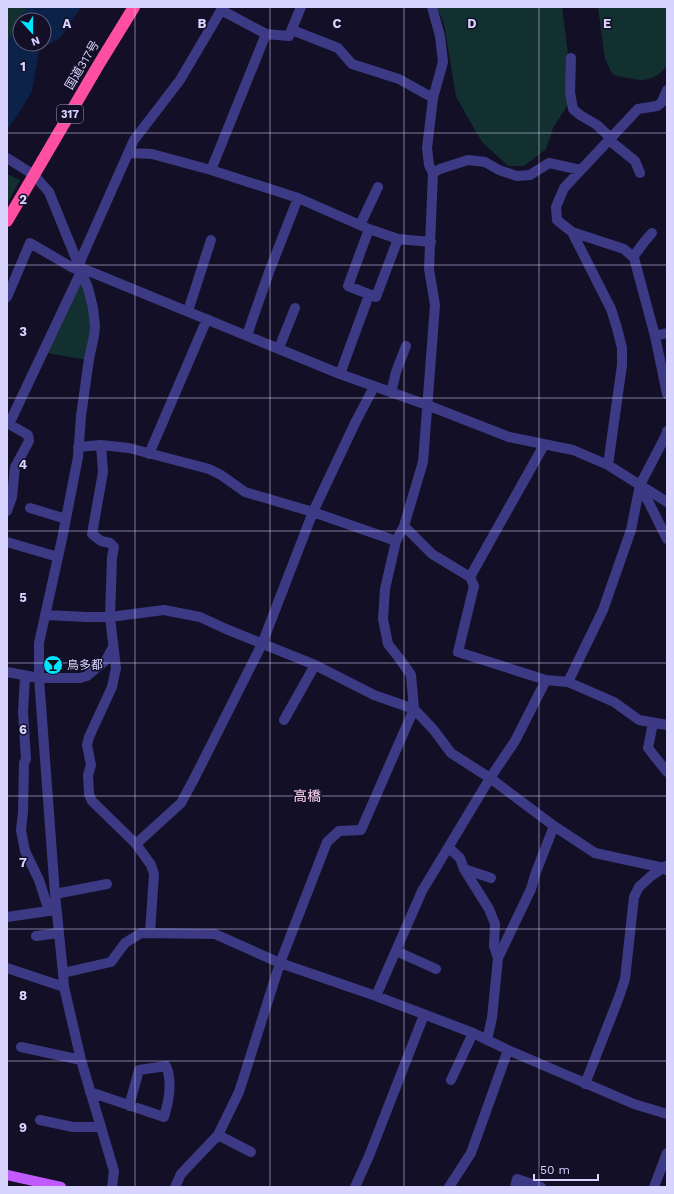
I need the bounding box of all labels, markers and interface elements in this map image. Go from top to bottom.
north arrow [12,12,52,52]
text: A [63,16,72,31]
text: B [198,16,207,31]
text: C [333,16,342,31]
text: D [467,16,477,31]
text: E [603,16,611,31]
text: N [29,33,42,48]
street label: 国道317号 [62,38,102,92]
text: 1 [20,59,26,74]
road number: 317 [57,105,83,123]
text: 2 [19,192,27,207]
text: 3 [19,324,27,339]
text: 4 [19,457,28,472]
text: 5 [19,590,27,605]
bar icon: 鳥多都 [42,654,64,676]
place label: 鳥多都 [67,658,103,672]
text: 6 [19,722,27,737]
district label: 高橋 [293,788,321,804]
text: 7 [19,855,27,870]
text: 8 [19,988,27,1003]
text: 9 [19,1120,27,1135]
scale bar [534,1156,598,1182]
text: 50 m [540,1163,570,1177]

